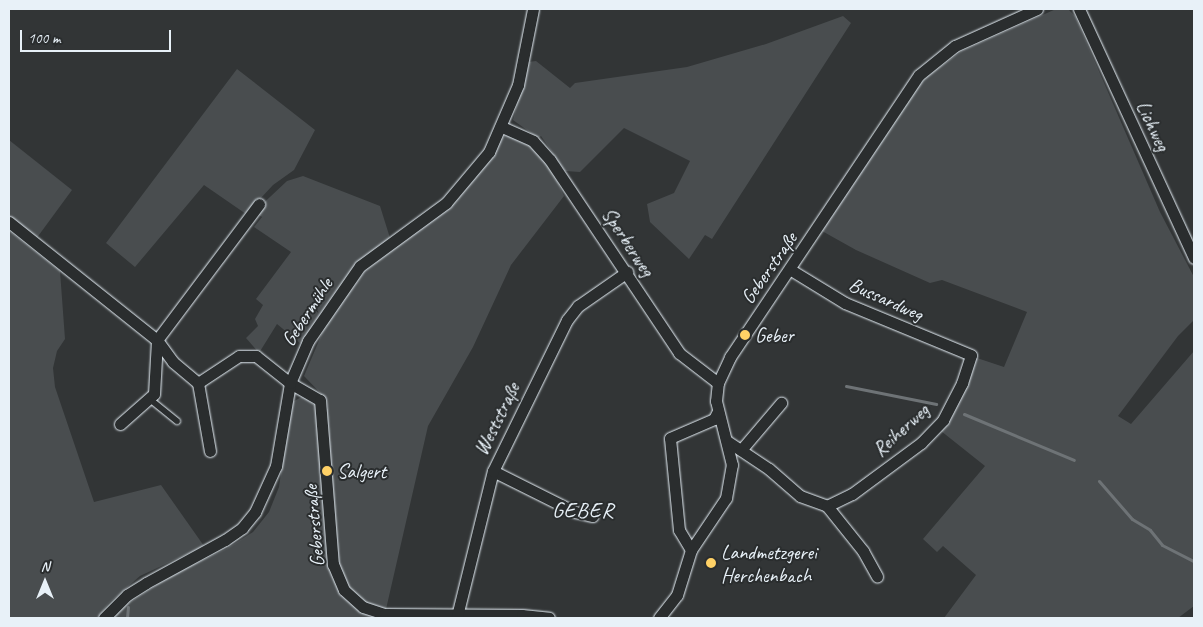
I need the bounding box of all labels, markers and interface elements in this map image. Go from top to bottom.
scale bar [22,20,174,52]
text: 100 m [28,29,60,48]
street label: Lichweg [1131,97,1175,155]
street label: Sperberweg [596,203,660,281]
street label: Geberstraße [736,228,802,308]
street label: Bussardweg [845,272,927,326]
street label: Gebermühle [276,273,338,351]
place label: Geber [755,323,794,347]
marker: Geber [739,329,751,341]
street label: Weststraße [469,379,525,459]
street label: Reiherweg [868,398,934,462]
place label: Salgert [337,459,386,483]
marker: Salgert [321,465,333,477]
street label: Geberstraße [298,484,330,568]
district label: GEBER [552,498,614,524]
place label: Landmetzgerei Herchenbach [721,540,817,587]
north arrow [20,557,70,607]
marker: Landmetzgerei Herchenbach [705,557,717,569]
text: N [41,558,49,575]

